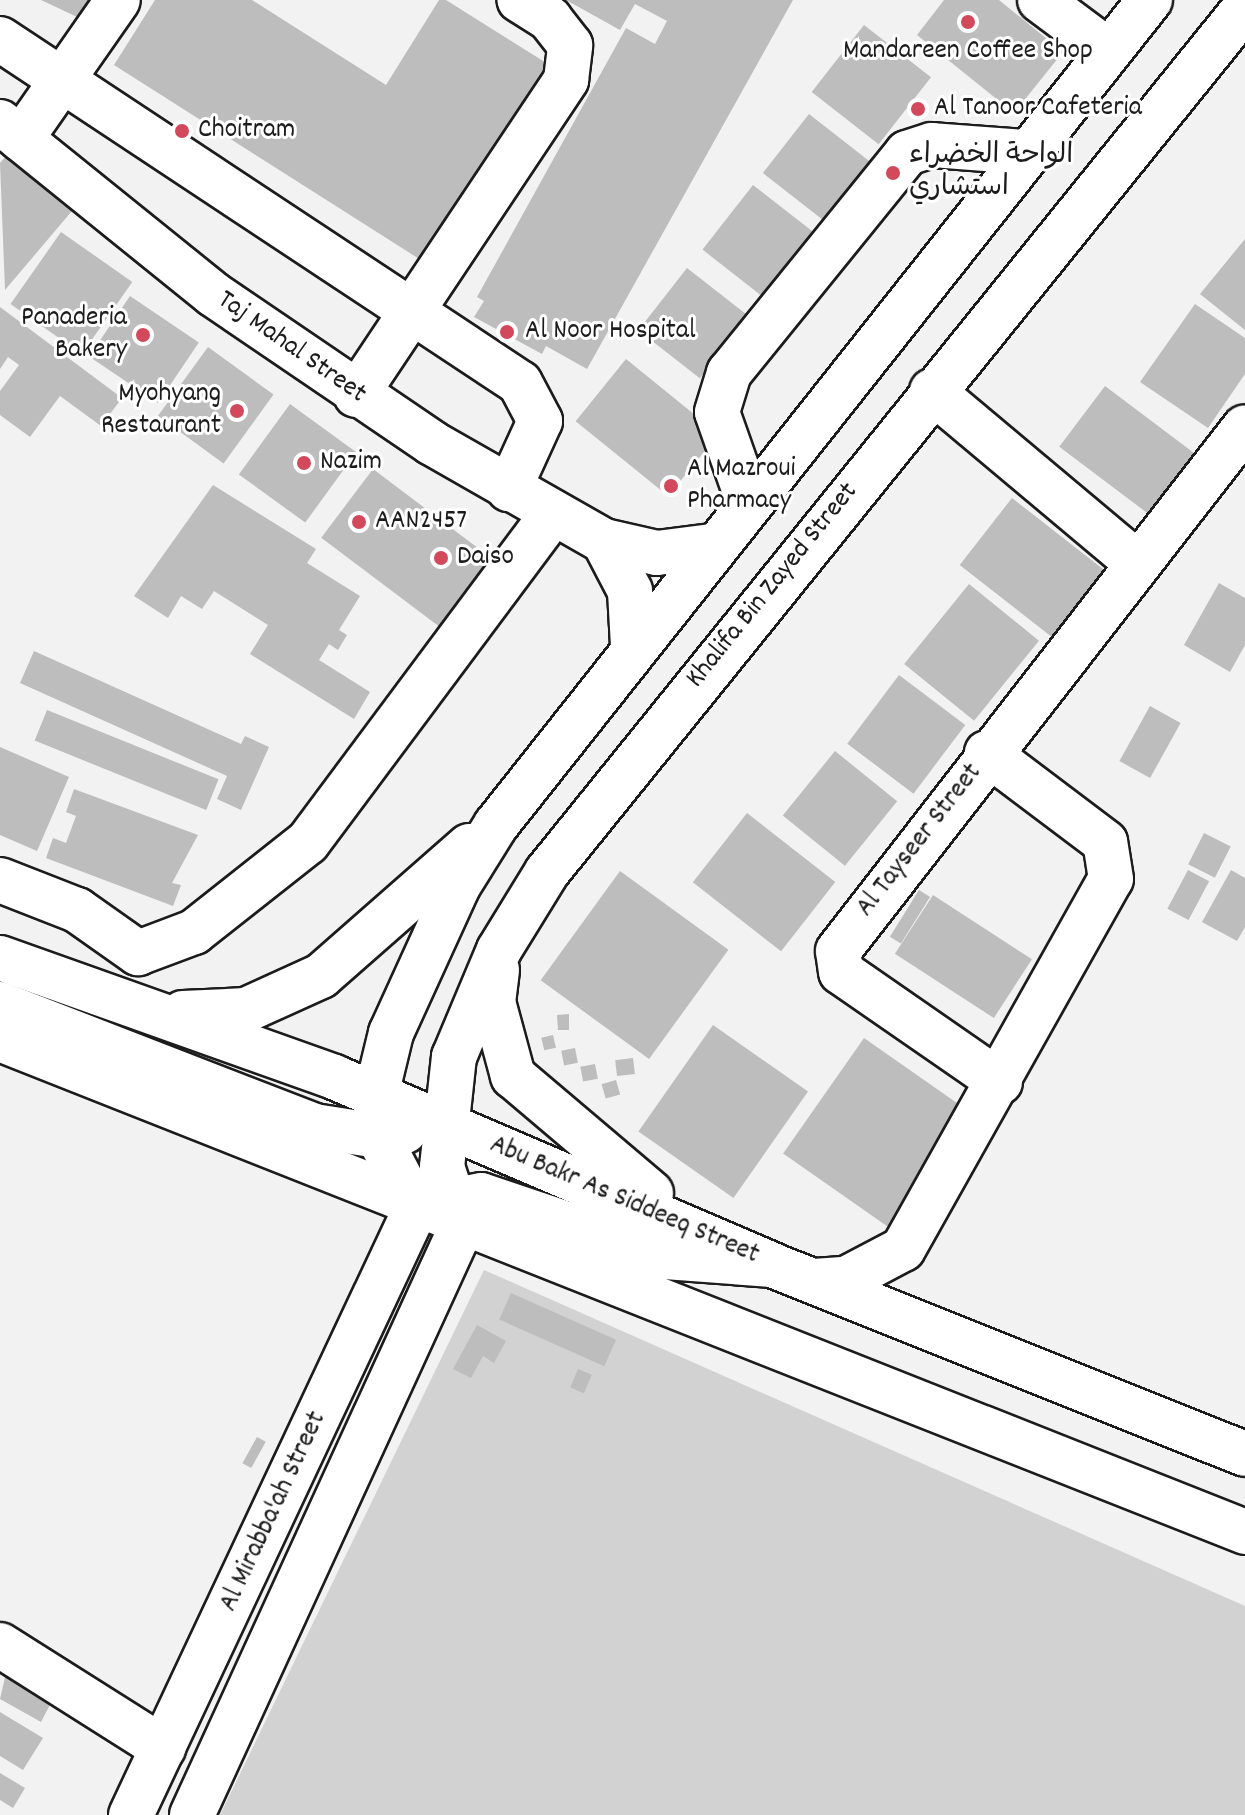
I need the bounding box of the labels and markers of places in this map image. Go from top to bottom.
marker: Mandareen Coffee Shop [959,13,977,31]
place label: Mandareen Coffee Shop [843,35,1093,69]
place label: Al Tanoor Cafeteria [934,92,1142,126]
marker: Al Tanoor Cafeteria [909,100,927,118]
place label: Choitram [198,114,295,148]
marker: Choitram [173,122,191,140]
place label: الواحة الخضراء استشاري [909,140,1073,206]
marker: الواحة الخضراء استشاري [884,164,902,182]
place label: Panaderia Bakery [21,302,127,368]
place label: Al Noor Hospital [525,315,696,349]
marker: Al Noor Hospital [496,321,518,343]
marker: Panaderia Bakery [134,326,152,344]
place label: Myohyang Restaurant [101,378,221,444]
marker: Myohyang Restaurant [228,402,246,420]
place label: Nazim [320,446,382,480]
place label: Al Mazroui Pharmacy [687,453,796,519]
marker: Nazim [295,454,313,472]
marker: Al Mazroui Pharmacy [662,477,680,495]
place label: AAN2457 [375,505,467,539]
marker: AAN2457 [350,513,368,531]
place label: Daiso [457,541,514,575]
marker: Daiso [432,549,450,567]

